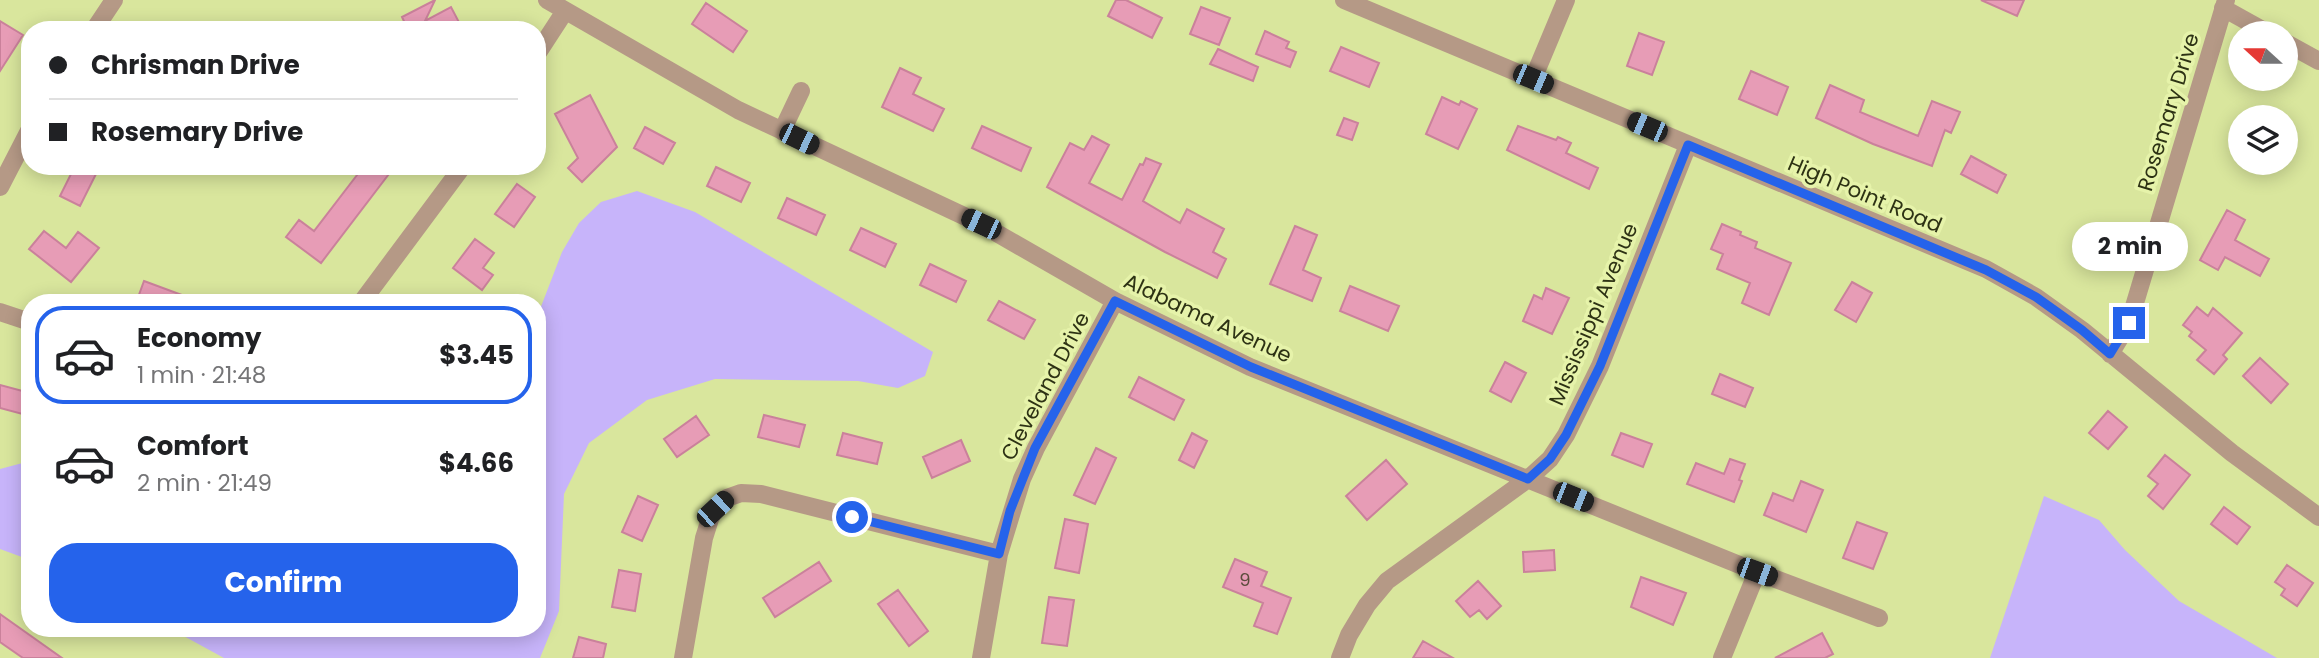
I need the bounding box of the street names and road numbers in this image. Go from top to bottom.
street label: Rosemary Drive [2130,29,2206,195]
street label: High Point Road [1783,148,1947,240]
street label: Mississippi Avenue [1541,218,1645,410]
street label: Alabama Avenue [1119,266,1297,370]
street label: Cleveland Drive [994,307,1096,465]

